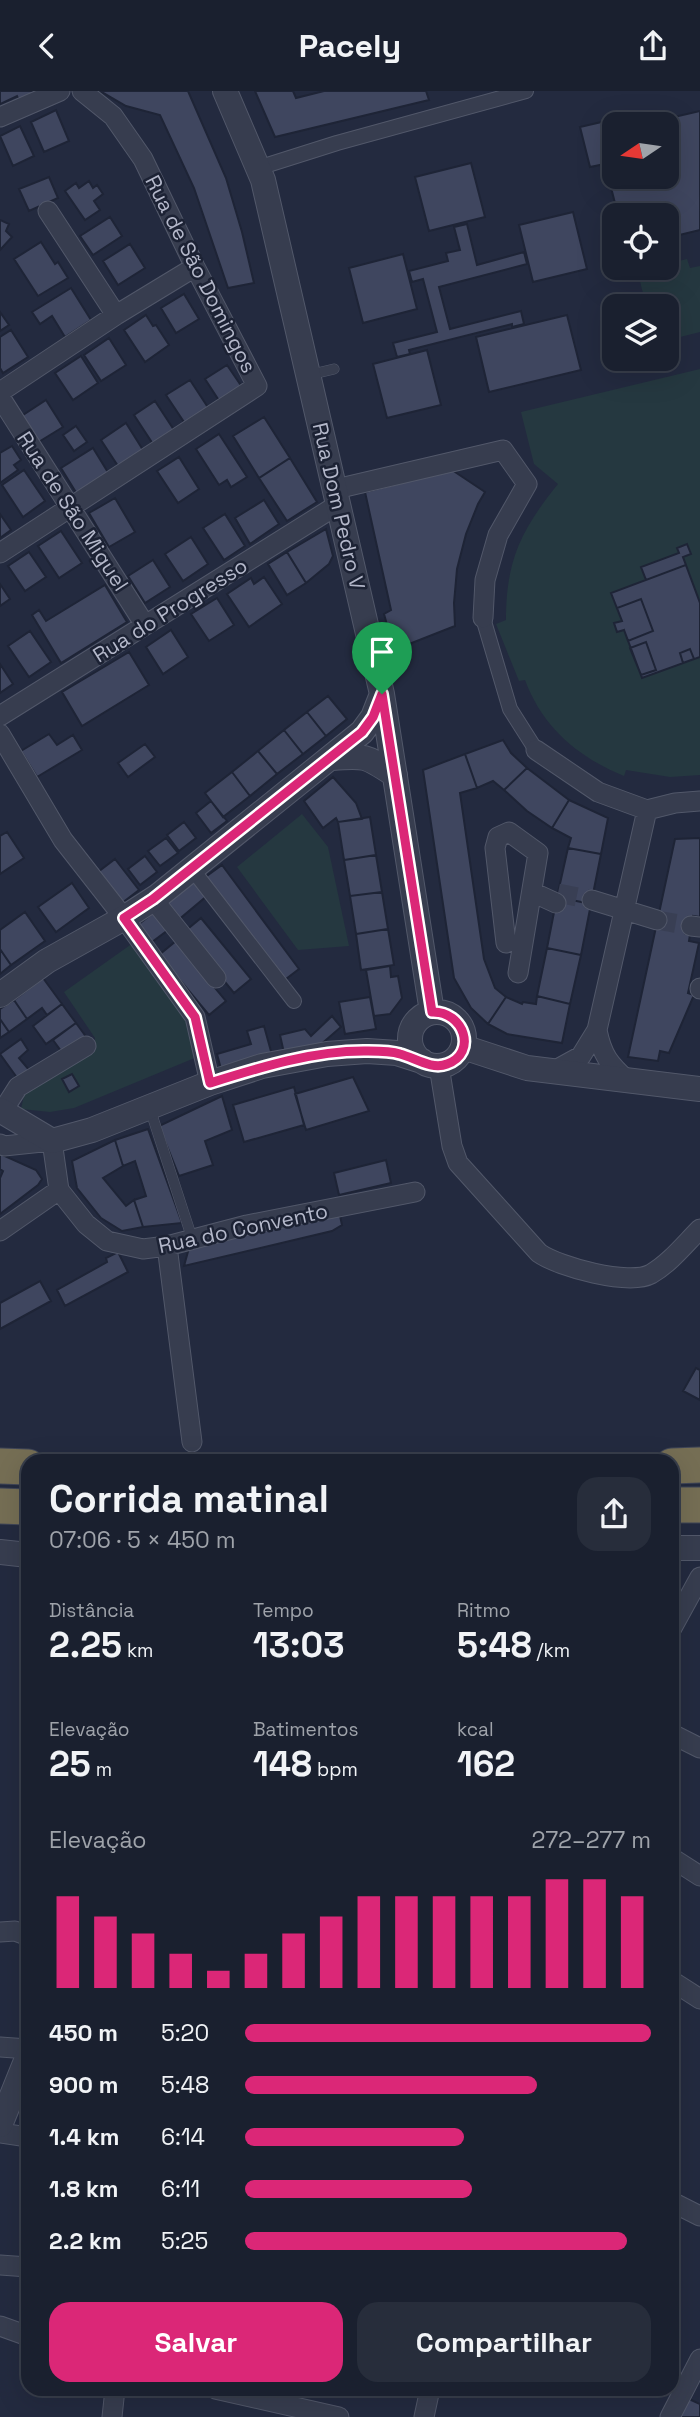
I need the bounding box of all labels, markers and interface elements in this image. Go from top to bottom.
text: Pacely [299,26,401,66]
icon: back [28,27,66,65]
icon: share [634,27,672,65]
north arrow [602,112,679,189]
map controls [602,112,679,371]
street label: Rua de São Domingos [139,171,263,377]
button: locate [602,203,679,280]
button: layers [602,294,679,371]
street label: Rua Dom Pedro V [307,420,371,592]
street label: Rua de São Miguel [11,426,135,596]
street label: Rua do Progresso [88,552,252,668]
pin [352,622,412,694]
icon: arrive [363,633,401,671]
street label: Rua do Convento [156,1197,330,1259]
text: Corrida matinal [49,1475,329,1523]
button: share [577,1477,651,1551]
text: 07:06 · 5 × 450 m [49,1525,236,1555]
text: Distância [49,1598,134,1623]
text: Tempo [253,1598,314,1623]
text: Ritmo [457,1598,510,1623]
text: 2.25 [49,1623,122,1667]
text: 13:03 [253,1623,345,1667]
text: 5:48 [457,1623,532,1667]
text: km [122,1638,153,1663]
text: /km [532,1638,570,1663]
text: Elevação [49,1717,130,1742]
text: Batimentos [253,1717,358,1742]
text: kcal [457,1717,494,1742]
text: 25 [49,1742,91,1786]
text: 148 [253,1742,312,1786]
text: 162 [457,1742,515,1786]
text: m [91,1757,112,1782]
text: bpm [312,1757,358,1782]
text: Elevação [49,1825,147,1855]
text: 272–277 m [532,1825,651,1855]
text: 450 m [49,2018,118,2048]
text: 5:20 [161,2018,209,2048]
text: 900 m [49,2070,119,2100]
text: 5:48 [161,2070,209,2100]
text: 1.4 km [49,2122,119,2152]
text: 6:14 [161,2122,205,2152]
text: 1.8 km [49,2174,119,2204]
text: 6:11 [161,2174,200,2204]
text: 2.2 km [49,2226,122,2256]
text: 5:25 [161,2226,208,2256]
button: Salvar [49,2302,343,2382]
button: Compartilhar [357,2302,651,2382]

